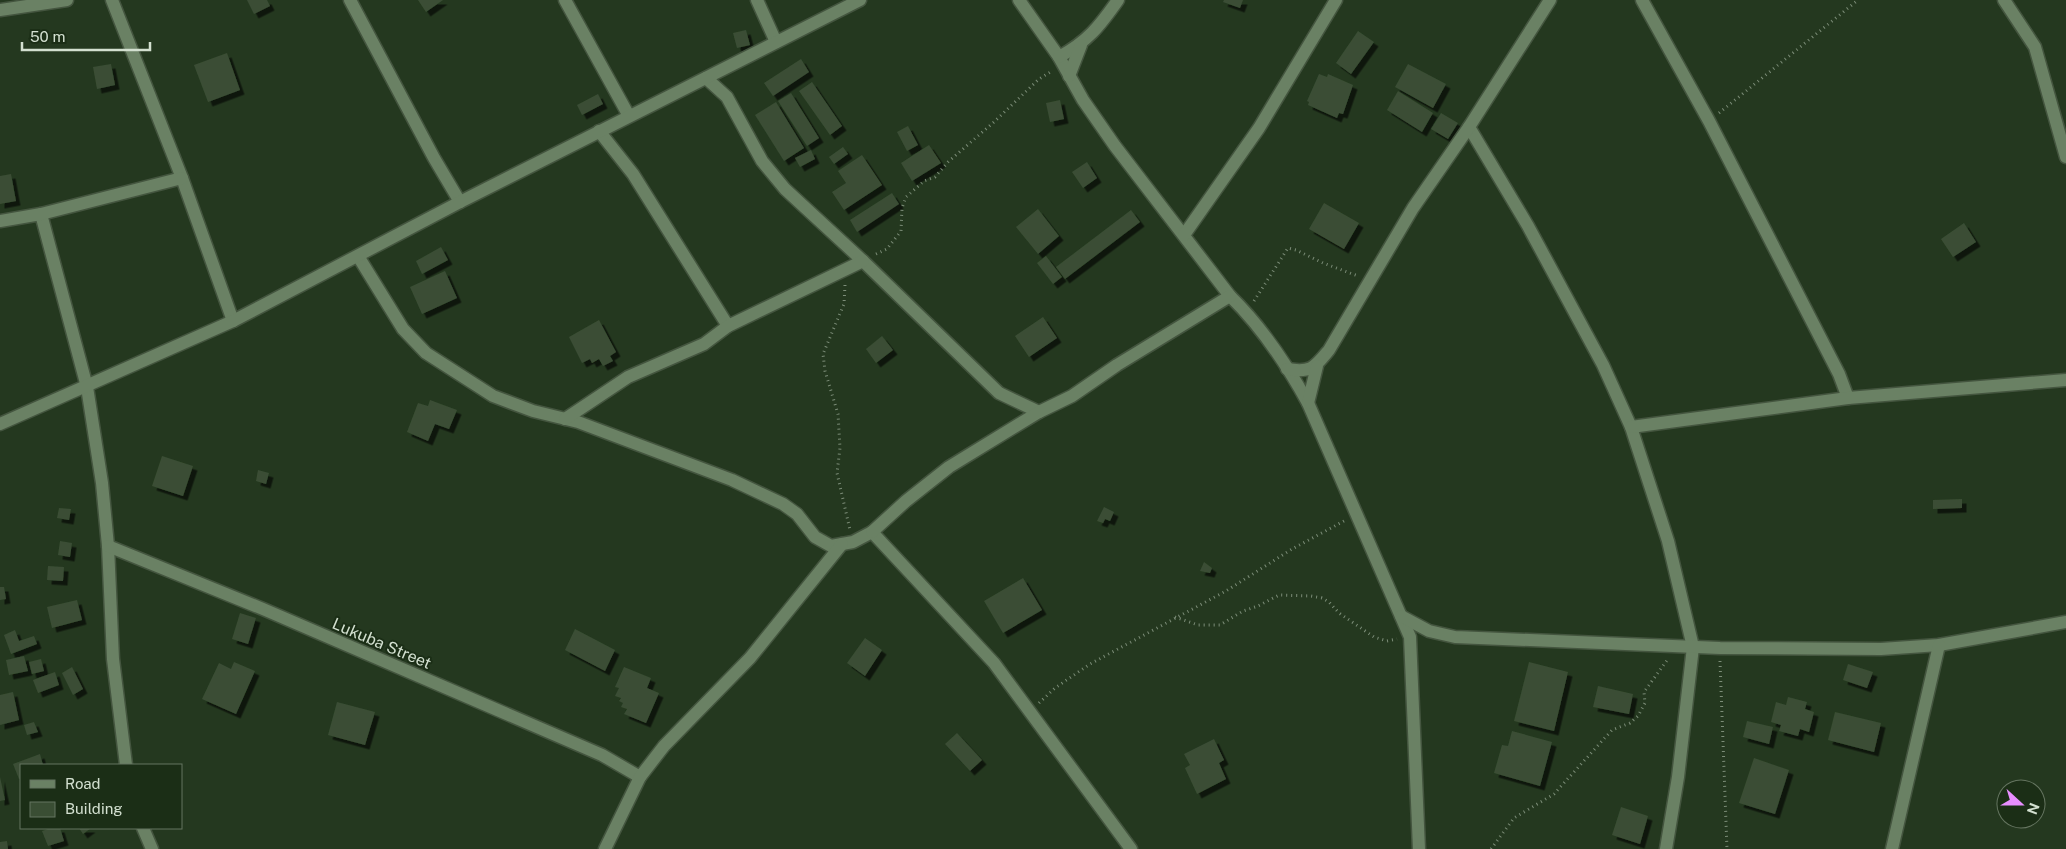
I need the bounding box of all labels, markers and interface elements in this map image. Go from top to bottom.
scale bar [22,20,150,52]
text: 50 m [30,28,65,45]
street label: Lukuba Street [329,614,434,673]
legend [20,764,182,829]
text: Road [65,775,101,792]
north arrow [1996,779,2046,829]
text: Building [65,800,123,817]
text: N [2024,801,2043,817]

